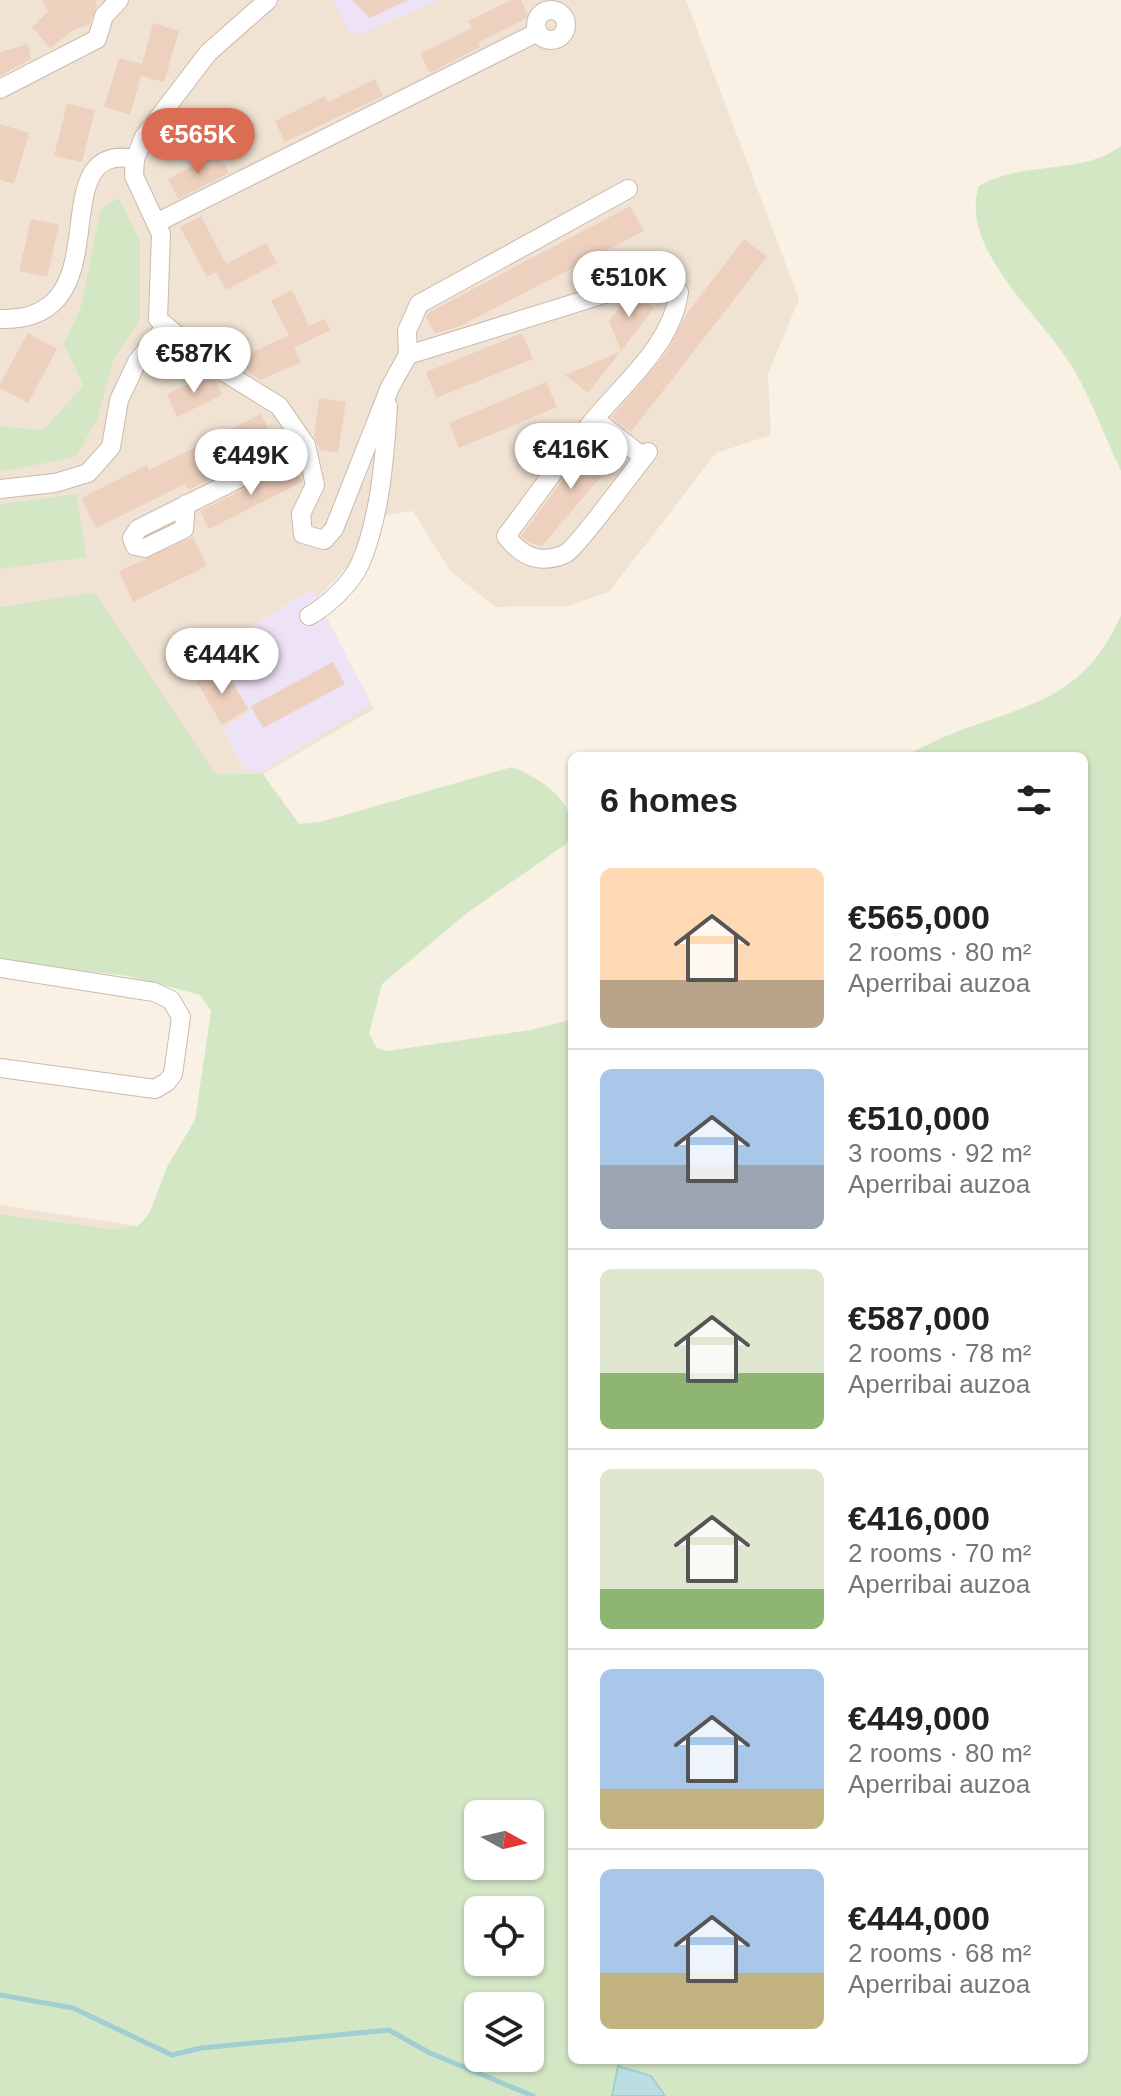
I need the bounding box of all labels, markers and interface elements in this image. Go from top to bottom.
pin: €565K [142,108,254,176]
text: €565K [160,119,236,149]
pin: €510K [573,251,685,319]
text: €510K [591,262,667,292]
pin: €587K [138,327,250,395]
text: €587K [156,338,232,368]
pin: €416K [515,423,627,491]
pin: €449K [195,429,307,497]
text: €416K [533,434,609,464]
text: €449K [213,440,289,470]
pin: €444K [166,628,278,696]
text: €444K [184,639,260,669]
icon: filters [1012,778,1056,822]
text: 6 homes [600,781,738,819]
text: €565,000 [848,898,990,936]
icon: home [664,900,760,996]
text: 2 rooms · 80 m² [848,937,1032,967]
text: Aperribai auzoa [848,968,1030,998]
text: €510,000 [848,1099,990,1137]
icon: home [664,1101,760,1197]
text: 3 rooms · 92 m² [848,1138,1032,1168]
text: Aperribai auzoa [848,1169,1030,1199]
text: €587,000 [848,1299,990,1337]
icon: home [664,1301,760,1397]
text: 2 rooms · 78 m² [848,1338,1032,1368]
text: Aperribai auzoa [848,1369,1030,1399]
text: €416,000 [848,1499,990,1537]
icon: home [664,1501,760,1597]
text: 2 rooms · 70 m² [848,1538,1032,1568]
text: Aperribai auzoa [848,1569,1030,1599]
text: €449,000 [848,1699,990,1737]
icon: home [664,1701,760,1797]
text: 2 rooms · 80 m² [848,1738,1032,1768]
text: Aperribai auzoa [848,1769,1030,1799]
north arrow [464,1800,544,1880]
map controls [464,1800,544,2072]
button: locate [464,1896,544,1976]
text: €444,000 [848,1899,990,1937]
icon: home [664,1901,760,1997]
text: 2 rooms · 68 m² [848,1938,1032,1968]
text: Aperribai auzoa [848,1969,1030,1999]
button: layers [464,1992,544,2072]

